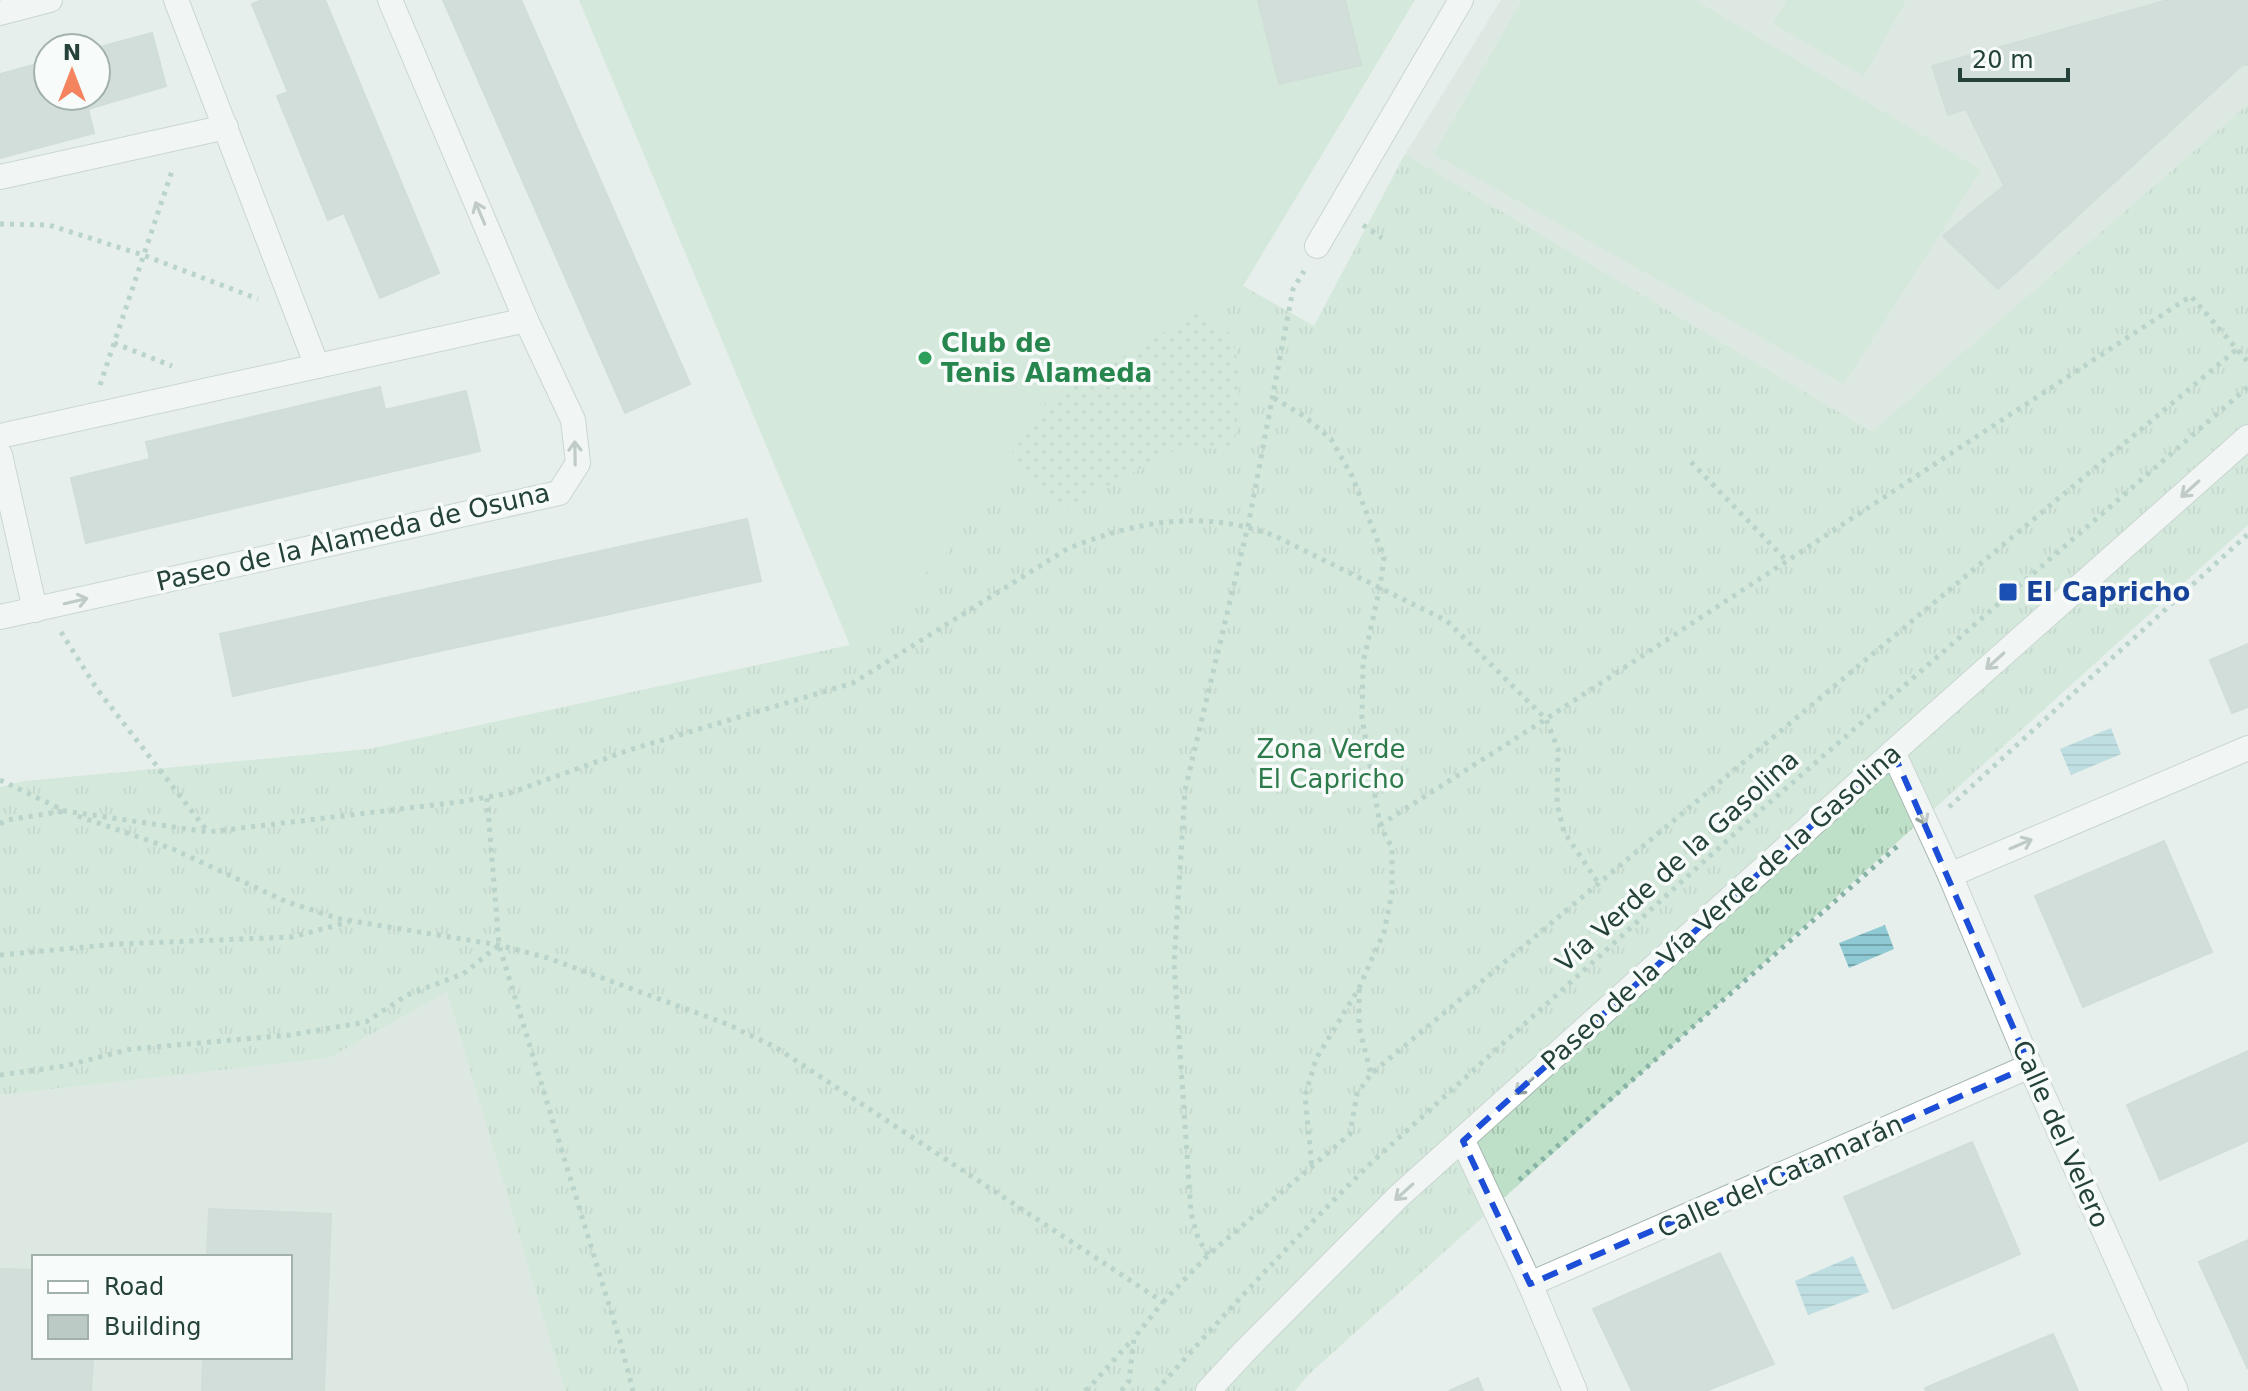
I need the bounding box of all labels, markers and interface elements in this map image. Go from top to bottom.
north arrow [32,32,112,112]
scale bar [1960,32,2068,82]
text: N [63,40,81,65]
text: 20 m [1972,46,2034,74]
one-way arrow [472,202,487,226]
place label: Club de Tenis Alameda [941,328,1152,388]
marker: Club de Tenis Alameda [916,349,934,367]
one-way arrow [568,440,583,467]
street label: Paseo de la Alameda de Osuna [153,477,553,597]
one-way arrow [2180,479,2200,497]
place label: El Capricho [2026,577,2190,607]
marker: El Capricho [1997,581,2019,603]
one-way arrow [63,593,89,608]
one-way arrow [1986,652,2006,670]
park label: Zona Verde El Capricho [1257,734,1405,794]
street label: Paseo de la Vía Verde de la Gasolina [1535,738,1907,1076]
street label: Vía Verde de la Gasolina [1549,744,1805,978]
one-way arrow [1914,801,1929,825]
one-way arrow [2009,835,2033,850]
street label: Calle del Velero [2006,1036,2116,1232]
one-way arrow [1514,1076,1534,1094]
street label: Calle del Catamarán [1653,1108,1907,1244]
one-way arrow [1395,1183,1415,1201]
legend [32,1255,292,1359]
text: Road [104,1273,164,1301]
text: Building [104,1313,201,1341]

